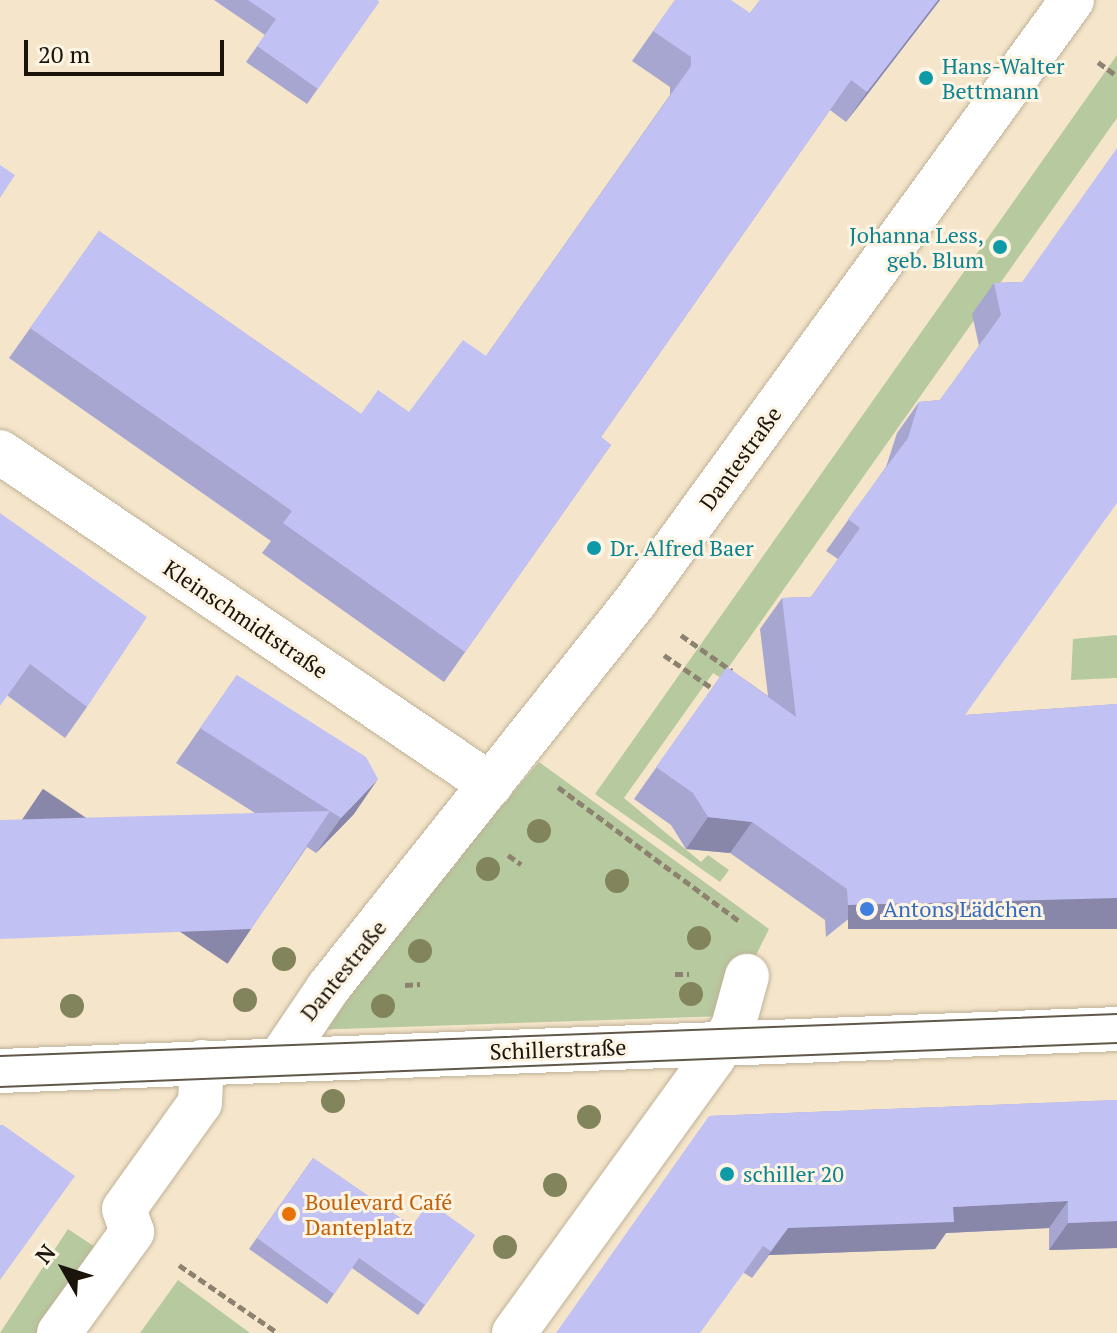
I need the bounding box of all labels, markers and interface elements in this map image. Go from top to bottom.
scale bar [28,24,228,74]
text: 20 m [38,38,90,70]
place label: Hans-Walter Bettmann [942,52,1065,104]
marker: Hans-Walter Bettmann [917,69,935,87]
place label: Johanna Less, geb. Blum [849,221,984,272]
marker: Johanna Less, geb. Blum [991,238,1009,256]
street label: Dantestraße [694,401,786,515]
place label: Dr. Alfred Baer [610,535,755,561]
marker: Dr. Alfred Baer [585,539,603,557]
street label: Kleinschmidtstraße [159,554,333,684]
place label: Antons Lädchen [883,896,1042,922]
marker: Antons Lädchen [858,900,876,918]
street label: Dantestraße [295,915,391,1025]
street label: Schillerstraße [489,1033,627,1065]
place label: schiller 20 [743,1161,844,1187]
marker: schiller 20 [718,1165,736,1183]
place label: Boulevard Café Danteplatz [305,1188,452,1240]
marker: Boulevard Café Danteplatz [280,1205,298,1223]
north arrow [24,1229,104,1309]
text: N [28,1238,61,1269]

